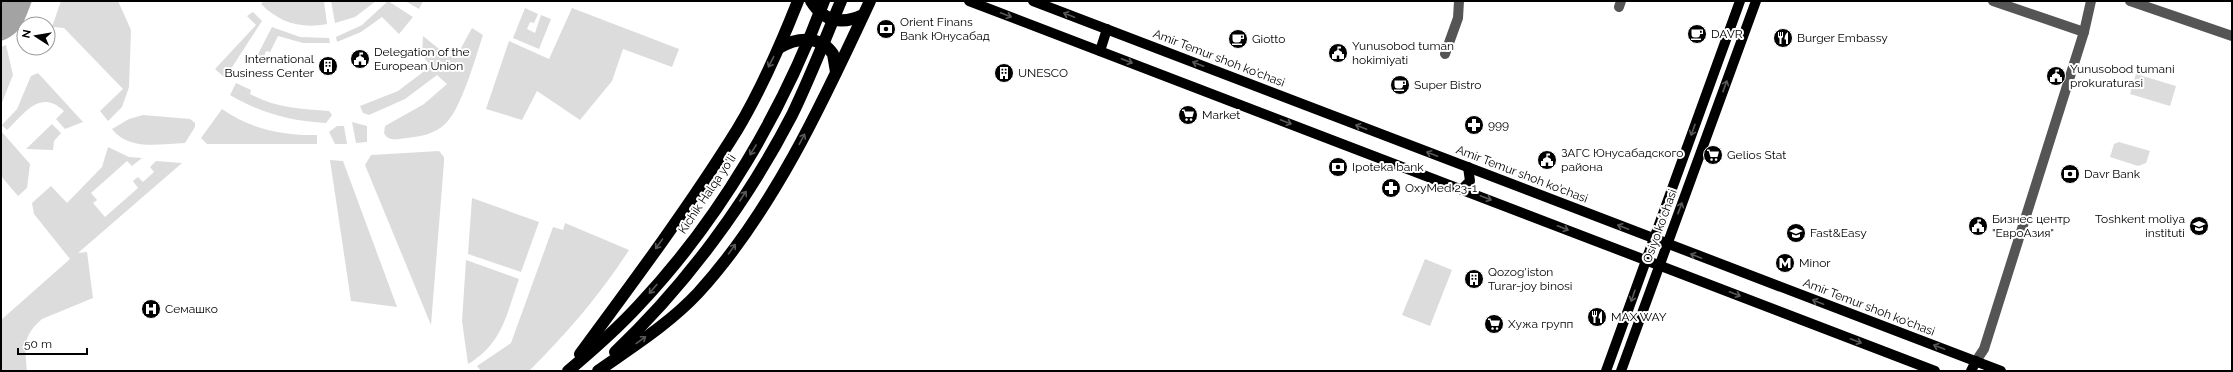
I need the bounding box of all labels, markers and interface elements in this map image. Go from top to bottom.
one-way arrow [1064,10,1076,18]
one-way arrow [999,11,1011,19]
place label: Orient Finans Bank Юнусабад [900,15,990,43]
north arrow [16,16,56,56]
bank icon: Orient Finans Bank Юнусабад [875,18,897,40]
cafe icon: DAVR [1686,23,1708,45]
street label: Amir Temur shoh ko'chasi [1151,26,1287,90]
place label: DAVR [1711,27,1743,41]
restaurant icon: Burger Embassy [1772,27,1794,49]
cafe icon: Giotto [1227,28,1249,50]
text: N [19,29,34,39]
place label: Burger Embassy [1797,31,1888,45]
place label: Giotto [1252,32,1285,46]
place label: Yunusobod tuman hokimiyati [1352,39,1454,67]
public building icon: Yunusobod tuman hokimiyati [1327,42,1349,64]
place label: Delegation of the European Union [374,45,470,73]
public building icon: Delegation of the European Union [349,48,371,70]
place label: International Business Center [224,52,315,80]
building icon: International Business Center [317,55,339,77]
one-way arrow [767,56,774,68]
one-way arrow [1121,58,1133,66]
one-way arrow [1192,59,1204,67]
building icon: UNESCO [993,62,1015,84]
place label: Yunusobod tumani prokuraturasi [2070,62,2175,90]
public building icon: Yunusobod tumani prokuraturasi [2045,65,2067,87]
place label: UNESCO [1018,66,1068,80]
cafe icon: Super Bistro [1389,74,1411,96]
place label: Super Bistro [1414,78,1481,92]
one-way arrow [1722,80,1730,92]
supermarket icon: Market [1177,104,1199,126]
place label: Market [1202,108,1240,122]
pharmacy icon: 999 [1463,114,1485,136]
place label: 999 [1488,118,1509,132]
one-way arrow [1280,119,1292,127]
one-way arrow [1355,122,1367,130]
one-way arrow [1689,123,1697,135]
one-way arrow [799,133,806,145]
street label: Amir Temur shoh ko'chasi [1454,142,1590,206]
one-way arrow [749,144,757,155]
supermarket icon: Gelios Stat [1702,144,1724,166]
place label: ЗАГС Юнусабадского района [1561,146,1683,174]
place label: Gelios Stat [1727,148,1786,162]
one-way arrow [1426,149,1438,157]
public building icon: ЗАГС Юнусабадского района [1536,149,1558,171]
street label: Kichik Halqa yo'li [675,152,739,236]
bank icon: Ipoteka bank [1327,156,1349,178]
place label: Ipoteka bank [1352,160,1424,174]
bank icon: Davr Bank [2059,163,2081,185]
place label: Davr Bank [2084,167,2141,181]
pharmacy icon: OxyMed 23-1 [1380,177,1402,199]
place label: OxyMed 23-1 [1405,181,1477,195]
street label: Osiyo ko'chasi [1640,187,1680,265]
one-way arrow [740,190,748,202]
one-way arrow [1479,195,1491,203]
one-way arrow [1677,202,1685,214]
place label: Бизнес центр "ЕвроАзия" [1992,212,2070,240]
place label: Toshkent moliya instituti [2095,212,2185,240]
public building icon: Бизнес центр "ЕвроАзия" [1967,215,1989,237]
school or university icon: Toshkent moliya instituti [2188,215,2210,237]
school or university icon: Fast&Easy [1785,222,1807,244]
one-way arrow [1618,223,1630,231]
one-way arrow [1556,224,1568,232]
place label: Fast&Easy [1810,226,1867,240]
one-way arrow [655,238,663,249]
one-way arrow [728,244,736,255]
one-way arrow [1691,251,1703,259]
metro station icon: Minor [1774,252,1796,274]
place label: Minor [1799,256,1831,270]
place label: Qozog'iston Turar-joy binosi [1488,265,1572,293]
building icon: Qozog'iston Turar-joy binosi [1463,268,1485,290]
street label: Amir Temur shoh ko'chasi [1801,275,1937,339]
one-way arrow [648,284,657,294]
one-way arrow [1628,290,1636,302]
one-way arrow [1728,291,1740,299]
one-way arrow [1812,297,1824,305]
hospital icon: Семашко [140,298,162,320]
place label: Семашко [165,302,218,316]
restaurant icon: MAX WAY [1586,306,1608,328]
place label: MAX WAY [1611,310,1667,324]
supermarket icon: Хужа групп [1483,313,1505,335]
place label: Хужа групп [1508,317,1573,331]
scale bar [18,330,87,356]
one-way arrow [635,336,646,344]
text: 50 m [24,337,52,351]
one-way arrow [1850,337,1862,345]
one-way arrow [1934,343,1946,351]

